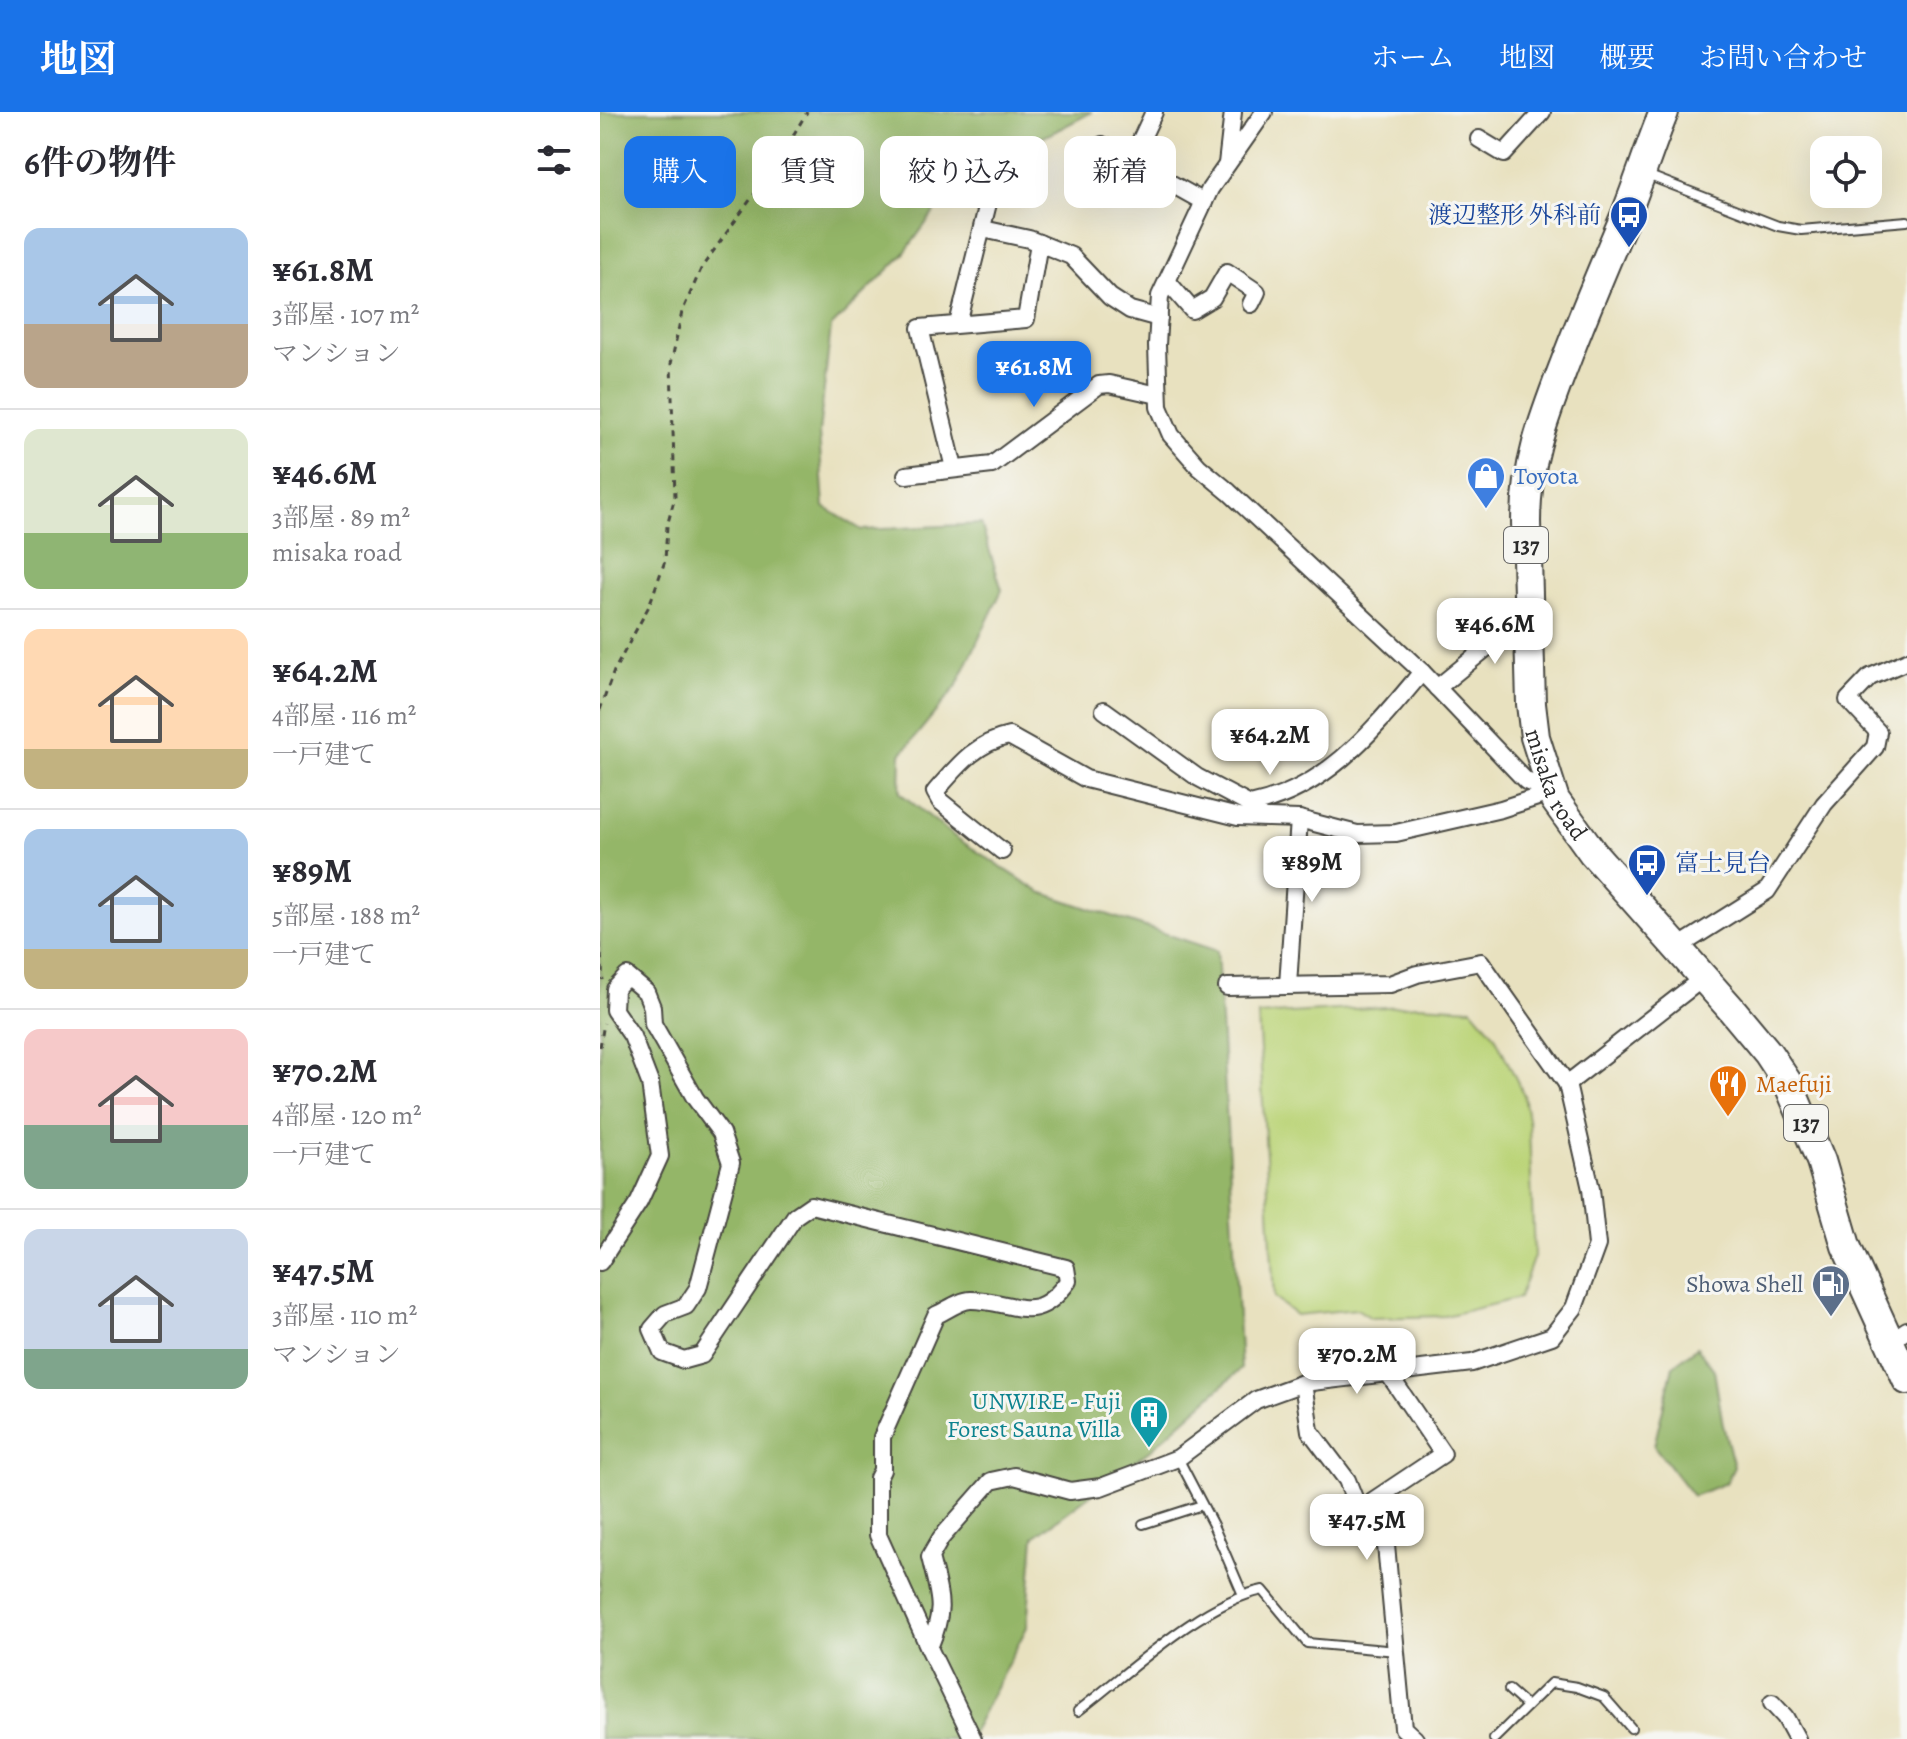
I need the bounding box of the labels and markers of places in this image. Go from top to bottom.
bus stop icon: 渡辺整形 外科前 [1608,194,1650,249]
place label: 渡辺整形 外科前 [1428,199,1601,231]
pin: ¥61.8M [969,341,1099,409]
shop icon: Toyota [1465,455,1507,510]
place label: Toyota [1514,460,1579,492]
pin: ¥46.6M [1430,598,1560,666]
pin: ¥64.2M [1205,709,1335,777]
pin: ¥89M [1265,836,1359,904]
bus stop icon: 富士見台 [1626,842,1668,897]
place label: 富士見台 [1675,847,1771,879]
restaurant icon: Maefuji [1707,1063,1749,1118]
place label: Maefuji [1756,1068,1832,1100]
fuel station icon: Showa Shell [1810,1263,1852,1318]
place label: Showa Shell [1686,1268,1803,1300]
pin: ¥70.2M [1292,1328,1422,1396]
place label: UNWIRE - Fuji Forest Sauna Villa [947,1385,1122,1445]
building icon: UNWIRE - Fuji Forest Sauna Villa [1128,1394,1170,1449]
pin: ¥47.5M [1302,1494,1432,1562]

